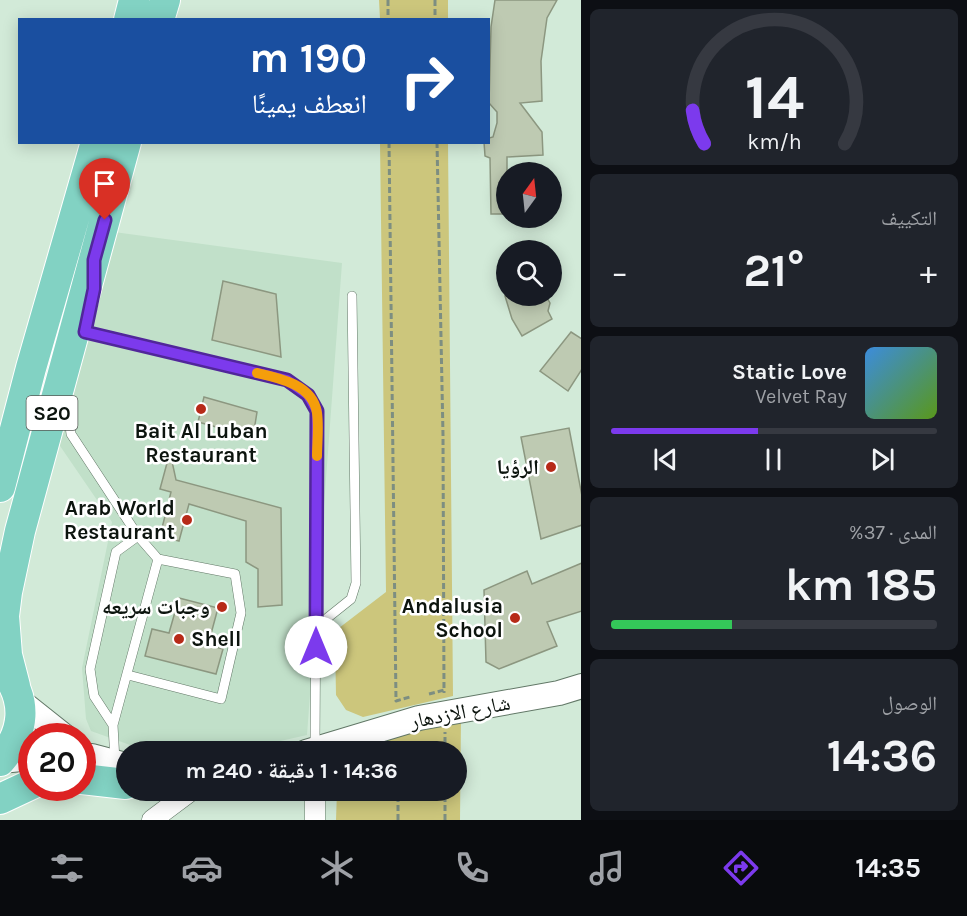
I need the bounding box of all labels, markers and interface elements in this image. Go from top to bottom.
text: 190 m [249,33,367,83]
icon: right [388,42,466,120]
text: 14 [744,61,804,134]
text: انعطف يمينًا [252,88,367,120]
text: km/h [747,129,801,154]
pin [79,158,130,220]
north arrow [496,162,562,228]
map controls [496,162,562,306]
icon: arrive [88,167,121,200]
text: التكييف [881,207,937,230]
button: search [496,240,562,306]
text: 21° [744,245,804,297]
text: − [611,253,628,291]
text: + [920,253,937,291]
text: Static Love [732,359,847,385]
text: Velvet Ray [755,385,847,408]
road number: S20 [26,396,78,430]
marker: Bait Al Luban Restaurant [194,402,208,416]
place label: Bait Al Luban Restaurant [134,419,268,467]
icon: previous [649,443,682,476]
icon: pause [757,443,790,476]
icon: next [866,443,899,476]
place label: الرؤيا [496,455,539,479]
marker: الرؤيا [544,460,558,474]
place label: Arab World Restaurant [64,496,175,544]
marker: Arab World Restaurant [180,513,194,527]
text: المدى · 37% [849,521,937,544]
text: 185 km [785,559,937,611]
place label: Andalusia School [402,594,503,642]
place label: وجبات سريعه [102,595,210,619]
marker: وجبات سريعه [215,600,229,614]
marker: Andalusia School [508,611,522,625]
position arrow [284,615,348,679]
place label: Shell [191,627,241,651]
marker: Shell [172,632,186,646]
street label: شارع الازدهار [407,691,512,735]
text: الوصول [882,692,937,715]
speed limit sign: 20 [18,723,96,801]
text: 14:36 [827,730,937,782]
text: 14:36 · 1 دقيقة · 240 m [185,758,398,784]
icon: filters [46,847,88,889]
icon: car [181,847,223,889]
icon: climate [316,847,358,889]
icon: phone [451,847,493,889]
icon: music [586,847,628,889]
icon: directions [720,847,762,889]
text: 14:35 [855,852,921,884]

